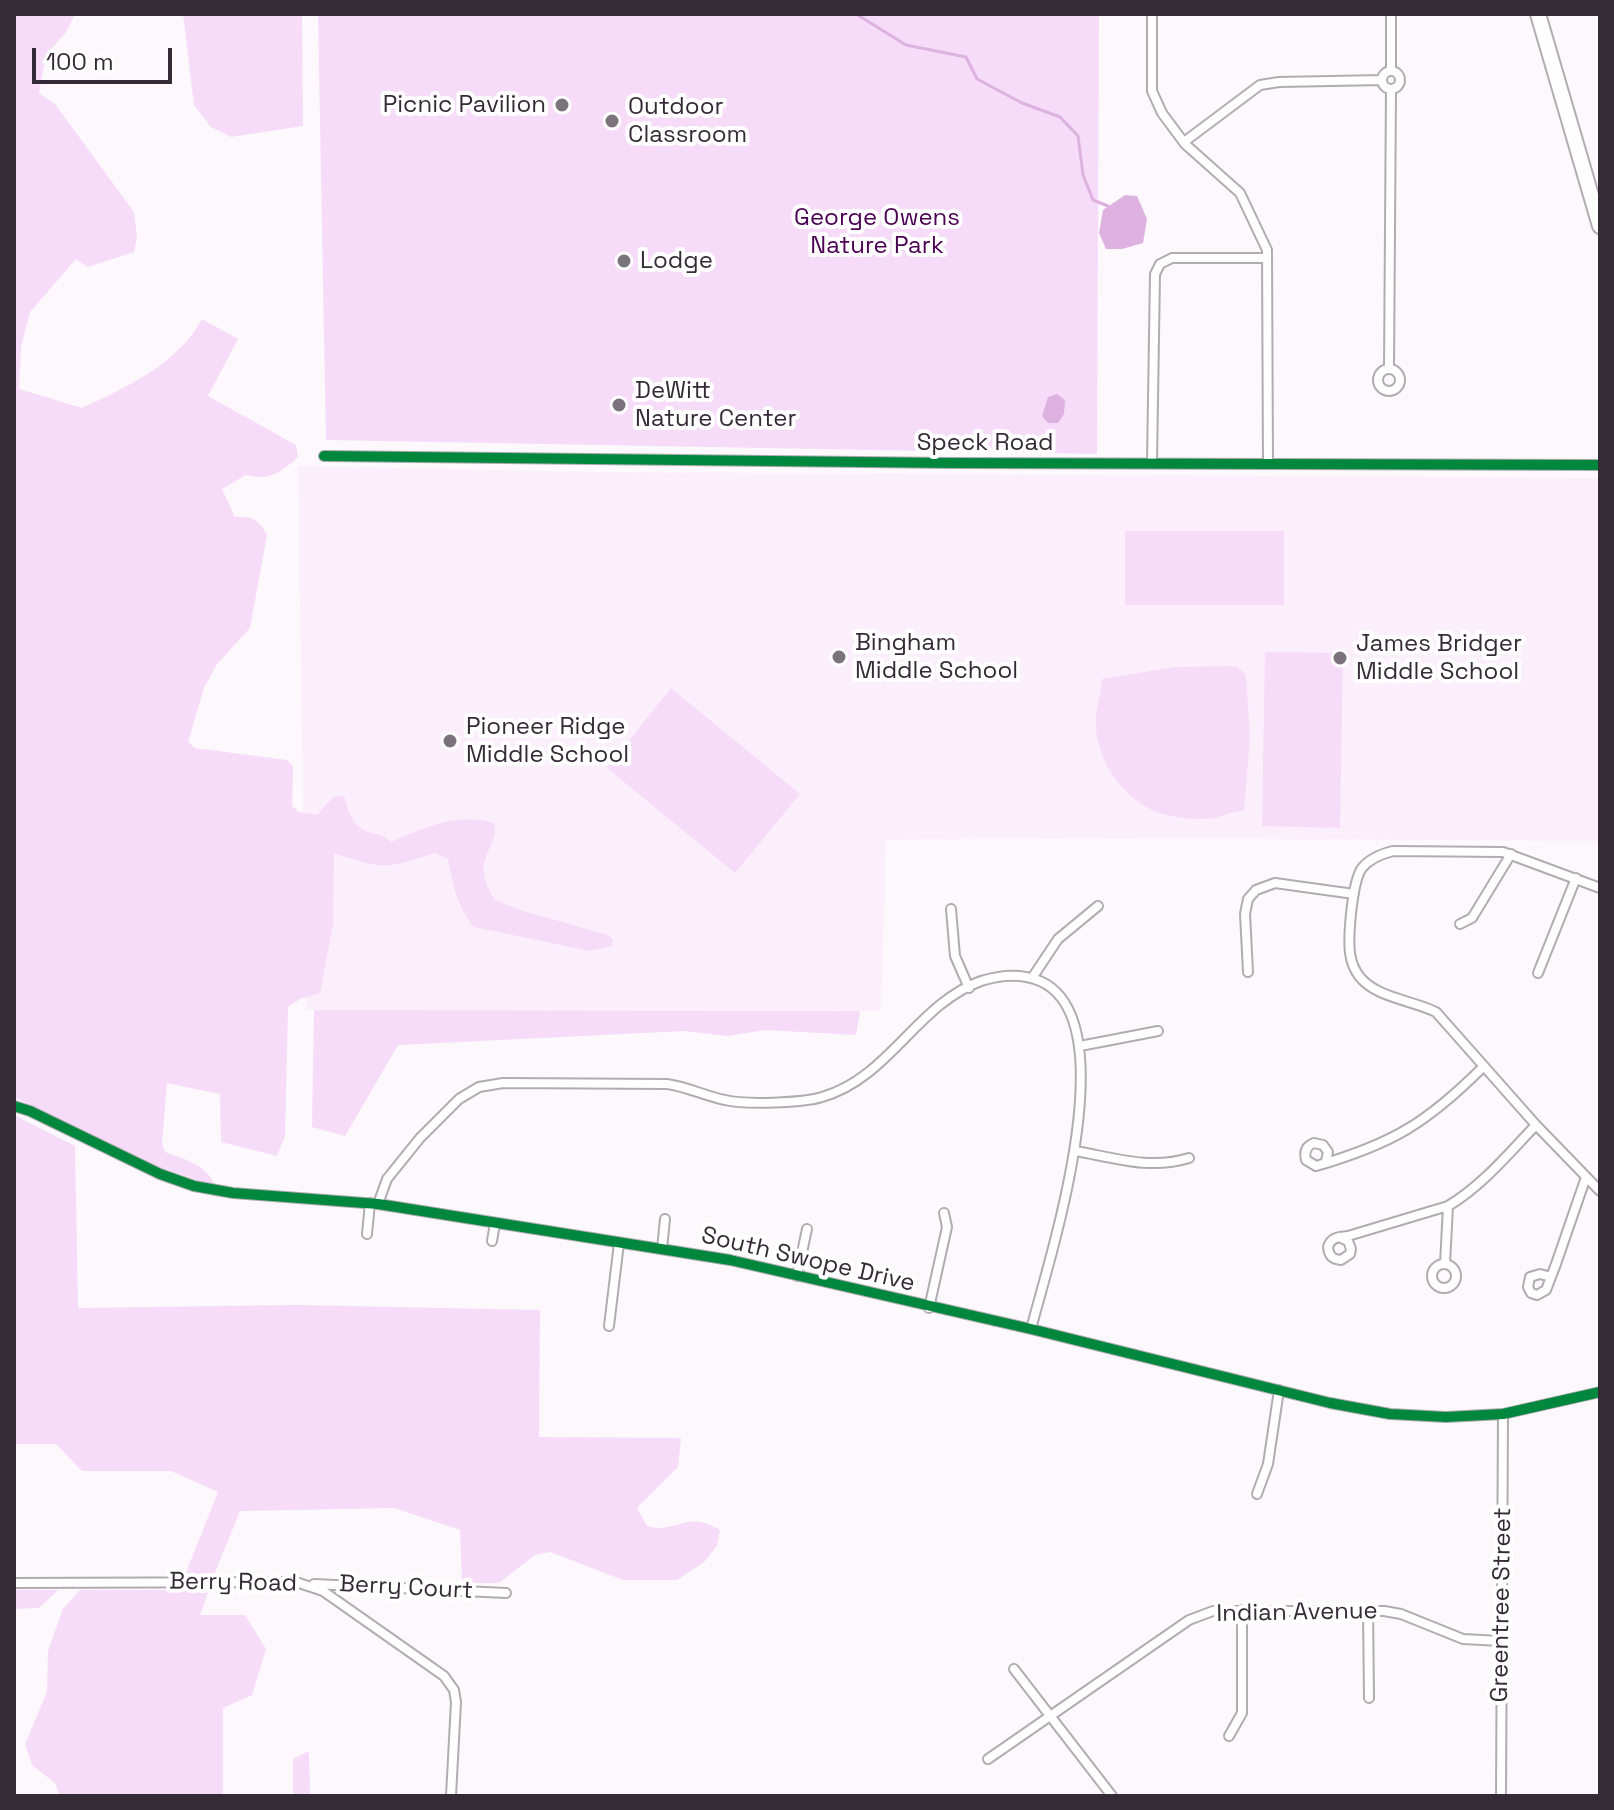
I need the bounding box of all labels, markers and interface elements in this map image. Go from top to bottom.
scale bar [36,32,176,82]
text: 100 m [46,46,114,77]
place label: Picnic Pavilion [383,91,546,119]
place label: Outdoor Classroom [628,93,747,149]
marker: Picnic Pavilion [553,96,571,114]
marker: Outdoor Classroom [603,112,621,130]
park label: George Owens Nature Park [794,204,960,260]
place label: Lodge [640,247,713,275]
marker: Lodge [615,252,633,270]
place label: DeWitt Nature Center [635,377,797,433]
marker: DeWitt Nature Center [610,396,628,414]
street label: Speck Road [917,429,1053,457]
place label: Bingham Middle School [855,629,1018,685]
place label: James Bridger Middle School [1356,630,1522,686]
marker: Bingham Middle School [830,648,848,666]
marker: James Bridger Middle School [1331,649,1349,667]
place label: Pioneer Ridge Middle School [466,713,629,769]
marker: Pioneer Ridge Middle School [441,732,459,750]
street label: South Swope Drive [699,1221,917,1299]
street label: Greentree Street [1486,1507,1518,1703]
street label: Berry Road [169,1567,297,1599]
street label: Berry Court [338,1570,474,1606]
street label: Indian Avenue [1216,1597,1378,1629]

